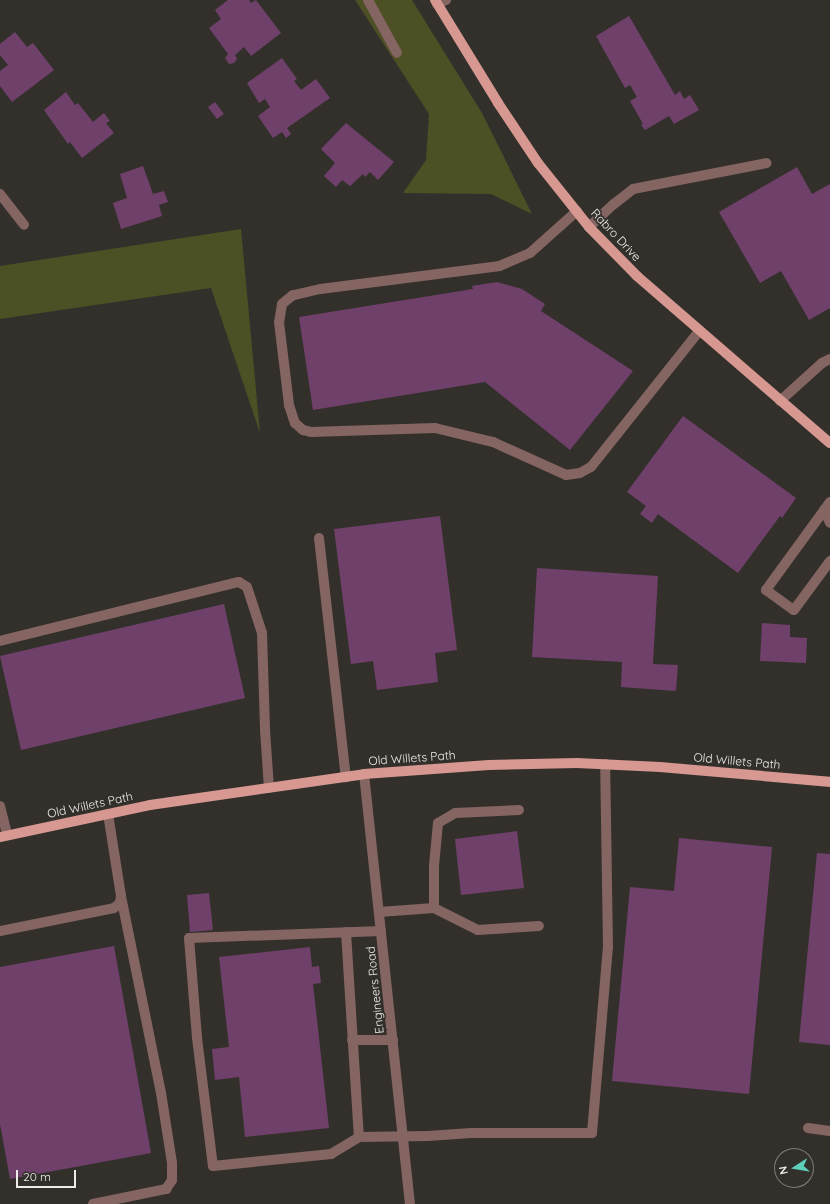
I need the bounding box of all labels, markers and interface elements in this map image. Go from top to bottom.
street label: Rabro Drive [588,206,644,264]
street label: Old Willets Path [368,748,456,768]
street label: Old Willets Path [693,750,781,772]
street label: Old Willets Path [46,789,134,821]
street label: Engineers Road [363,946,387,1034]
north arrow [774,1148,814,1188]
scale bar [18,1162,78,1188]
text: N [776,1165,791,1176]
text: 20 m [23,1169,51,1184]

